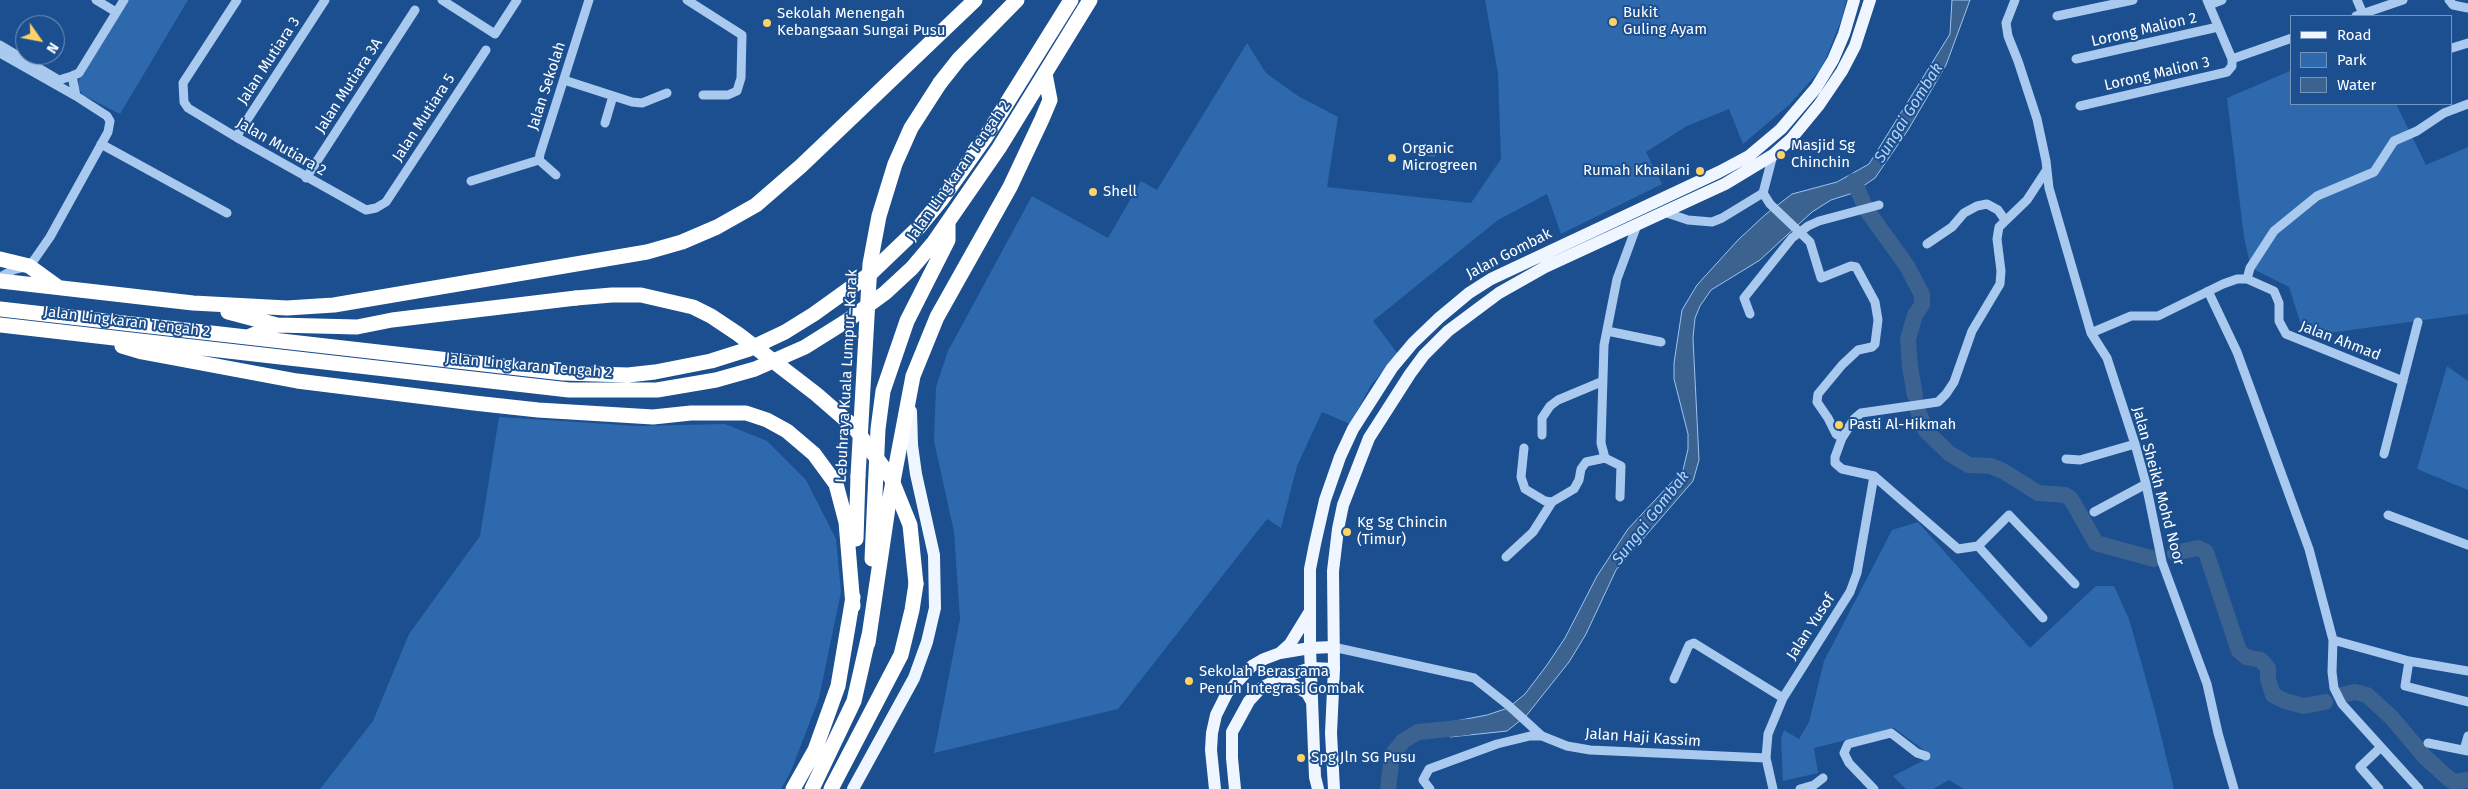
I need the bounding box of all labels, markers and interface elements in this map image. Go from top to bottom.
place label: Bukit Guling Ayam [1623,4,1707,39]
place label: Sekolah Menengah Kebangsaan Sungai Pusu [777,5,945,40]
street label: Lorong Malion 2 [2089,9,2199,51]
street label: Jalan Mutiara 3 [234,14,304,108]
north arrow [15,15,65,65]
legend [2290,15,2453,105]
marker: Bukit Guling Ayam [1607,16,1619,28]
marker: Sekolah Menengah Kebangsaan Sungai Pusu [761,17,773,29]
text: Road [2337,26,2372,44]
street label: Jalan Mutiara 3A [312,35,386,137]
text: N [43,39,62,56]
street label: Jalan Sekolah [524,40,570,132]
text: Park [2337,51,2367,69]
street label: Lorong Malion 3 [2102,53,2212,95]
water label: Sungai Gombak [1871,60,1947,166]
street label: Jalan Mutiara 5 [389,71,459,165]
text: Water [2337,76,2376,94]
street label: Jalan Lingkaran Tengah 2 [904,97,1014,245]
street label: Jalan Mutiara 2 [233,114,329,180]
place label: Masjid Sg Chinchin [1791,137,1855,172]
place label: Organic Microgreen [1402,140,1477,175]
marker: Masjid Sg Chinchin [1775,149,1787,161]
marker: Organic Microgreen [1386,152,1398,164]
place label: Rumah Khailani [1583,162,1690,180]
marker: Rumah Khailani [1694,165,1706,177]
place label: Shell [1103,183,1137,201]
marker: Shell [1087,186,1099,198]
street label: Jalan Gombak [1463,225,1555,283]
street label: Lebuhraya Kuala Lumpur–Karak [832,269,862,483]
street label: Jalan Lingkaran Tengah 2 [43,303,211,341]
street label: Jalan Ahmad [2297,317,2383,365]
street label: Jalan Lingkaran Tengah 2 [445,350,613,382]
street label: Jalan Sheikh Mohd Noor [2128,405,2188,567]
place label: Pasti Al-Hikmah [1849,416,1956,434]
marker: Pasti Al-Hikmah [1833,419,1845,431]
water label: Sungai Gombak [1608,467,1694,569]
place label: Kg Sg Chincin (Timur) [1357,514,1448,549]
marker: Kg Sg Chincin (Timur) [1341,526,1353,538]
street label: Jalan Yusof [1783,591,1839,663]
place label: Sekolah Berasrama Penuh Integrasi Gombak [1199,663,1364,698]
marker: Sekolah Berasrama Penuh Integrasi Gombak [1183,675,1195,687]
street label: Jalan Haji Kassim [1584,725,1702,751]
place label: Spg Jln SG Pusu [1311,749,1416,767]
marker: Spg Jln SG Pusu [1295,752,1307,764]

